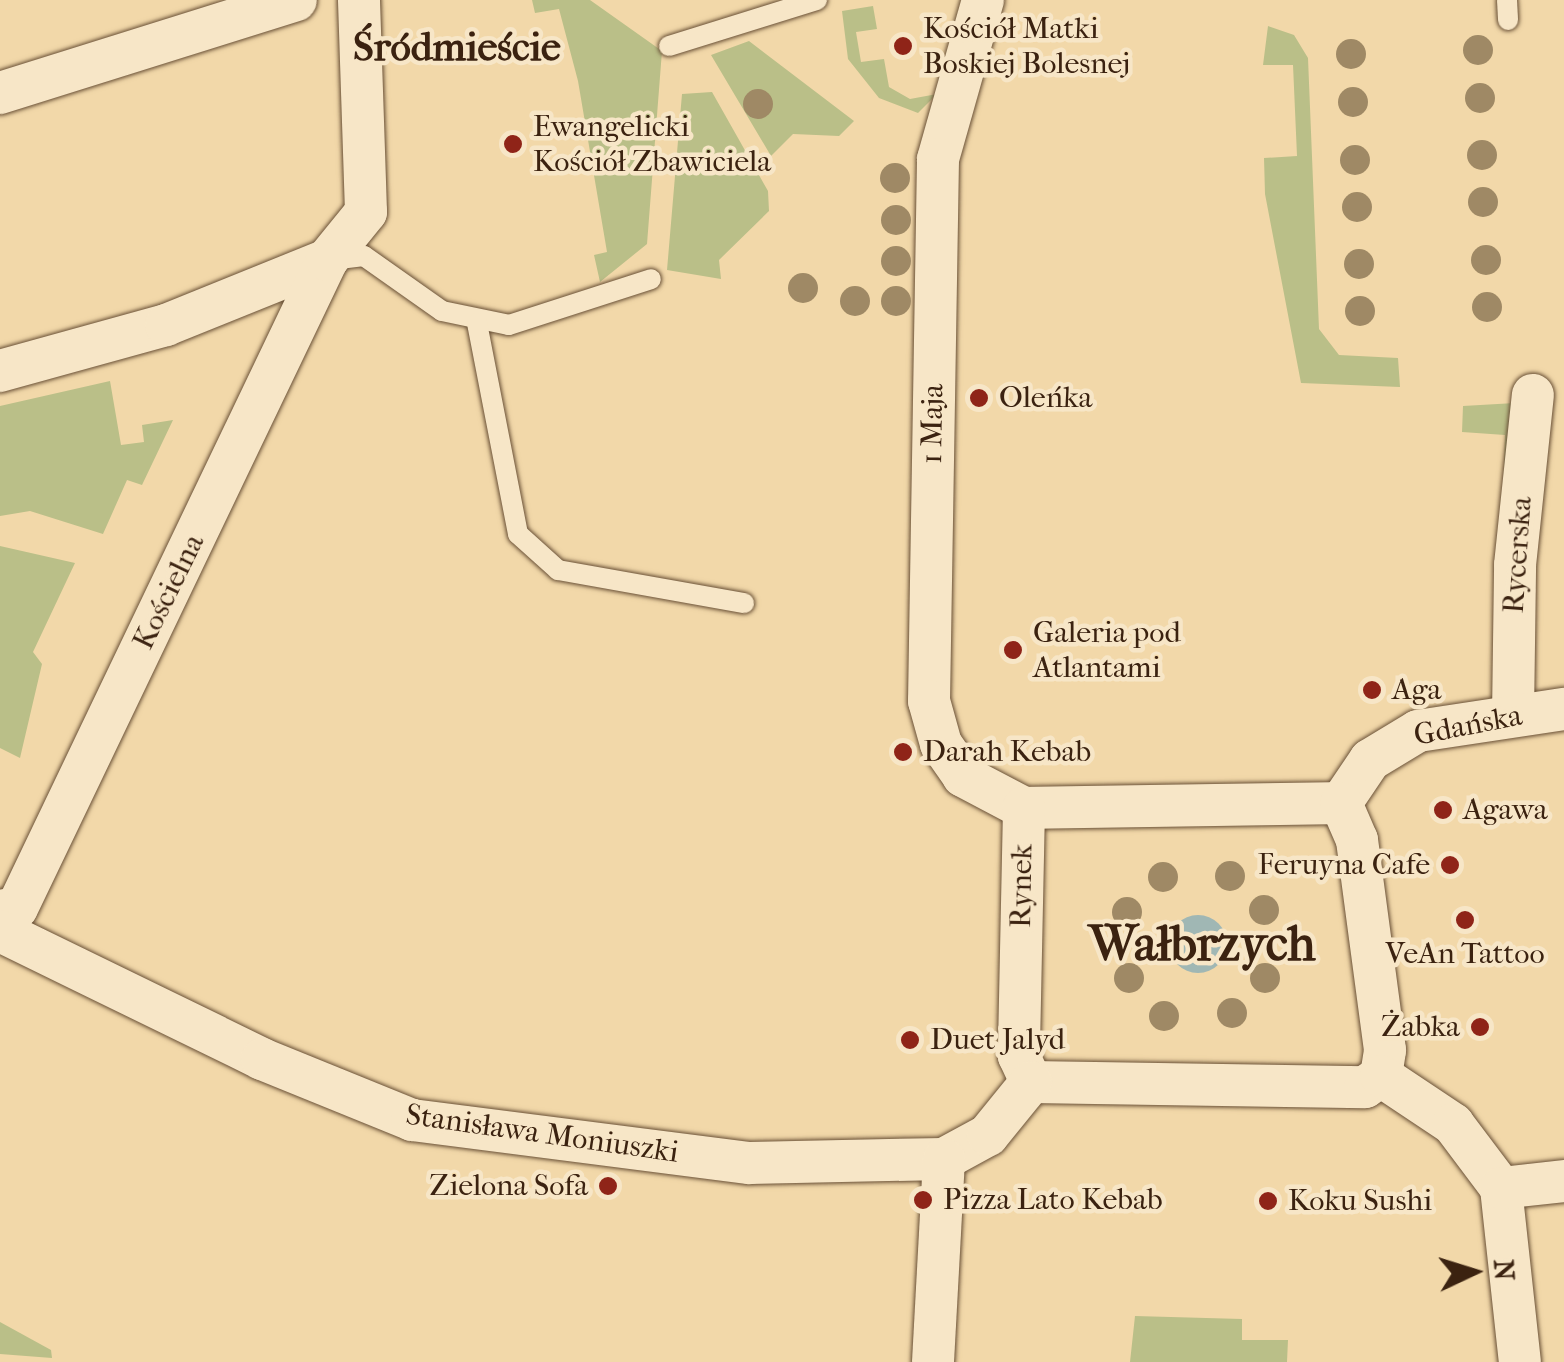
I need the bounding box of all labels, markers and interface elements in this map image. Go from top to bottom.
place label: Kościół Matki Boskiej Bolesnej [923,11,1130,82]
district label: Śródmieście [353,23,561,71]
marker: Kościół Matki Boskiej Bolesnej [892,35,914,57]
place label: Ewangelicki Kościół Zbawiciela [533,109,771,180]
marker: Ewangelicki Kościół Zbawiciela [502,133,524,155]
place label: Oleńka [999,380,1092,416]
street label: 1 Maja [914,384,952,464]
marker: Oleńka [968,387,990,409]
street label: Rycerska [1496,495,1540,615]
street label: Kościelna [126,528,212,656]
place label: Galeria pod Atlantami [1033,615,1181,686]
marker: Galeria pod Atlantami [1002,639,1024,661]
place label: Aga [1392,672,1441,708]
marker: Aga [1361,679,1383,701]
street label: Gdańska [1411,698,1525,754]
place label: Darah Kebab [923,734,1091,770]
marker: Darah Kebab [892,741,914,763]
place label: Agawa [1463,792,1548,828]
marker: Agawa [1432,799,1454,821]
street label: Rynek [1003,844,1041,928]
place label: Feruyna Cafe [1258,847,1430,883]
marker: Feruyna Cafe [1439,854,1461,876]
marker: VeAn Tattoo [1454,909,1476,931]
district label: Wałbrzych [1088,914,1316,974]
place label: VeAn Tattoo [1385,936,1545,972]
place label: Żabka [1381,1009,1460,1045]
marker: Żabka [1469,1016,1491,1038]
place label: Duet Jalyd [930,1022,1065,1058]
marker: Duet Jalyd [899,1029,921,1051]
street label: Stanisława Moniuszki [403,1097,681,1171]
place label: Zielona Sofa [429,1168,588,1204]
marker: Zielona Sofa [597,1175,619,1197]
place label: Pizza Lato Kebab [943,1182,1163,1218]
place label: Koku Sushi [1288,1183,1432,1219]
marker: Pizza Lato Kebab [912,1189,934,1211]
marker: Koku Sushi [1257,1190,1279,1212]
north arrow [1424,1222,1524,1322]
text: N [1487,1258,1522,1282]

